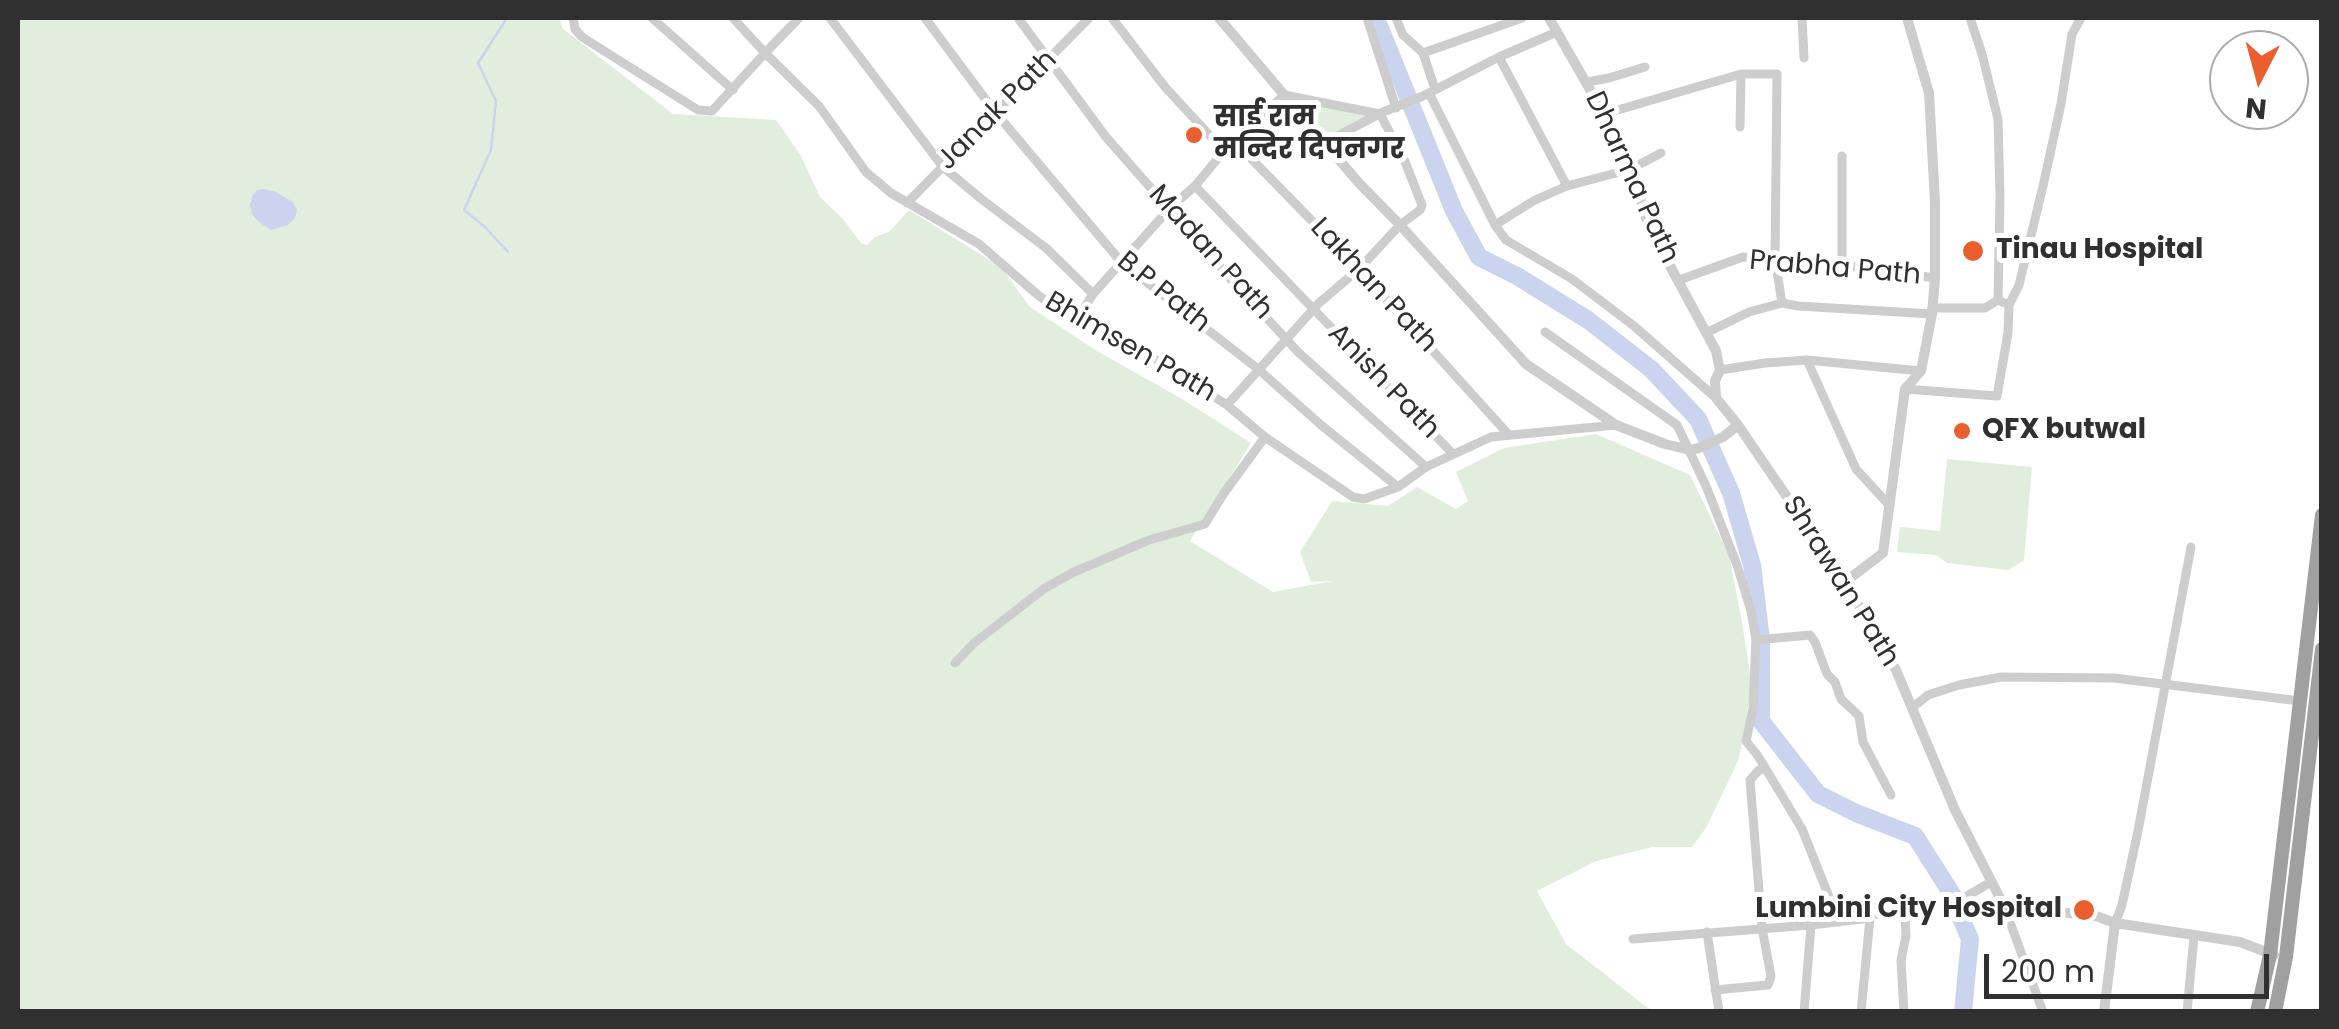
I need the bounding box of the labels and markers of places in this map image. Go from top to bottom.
place label: साई राम मन्दिर दिपनगर [1214,102,1404,168]
marker: साई राम मन्दिर दिपनगर [1183,124,1205,146]
place label: Tinau Hospital [1996,234,2203,268]
marker: Tinau Hospital [1960,238,1986,264]
place label: QFX butwal [1982,414,2146,448]
marker: QFX butwal [1951,420,1973,442]
place label: Lumbini City Hospital [1755,893,2062,927]
marker: Lumbini City Hospital [2071,897,2097,923]

